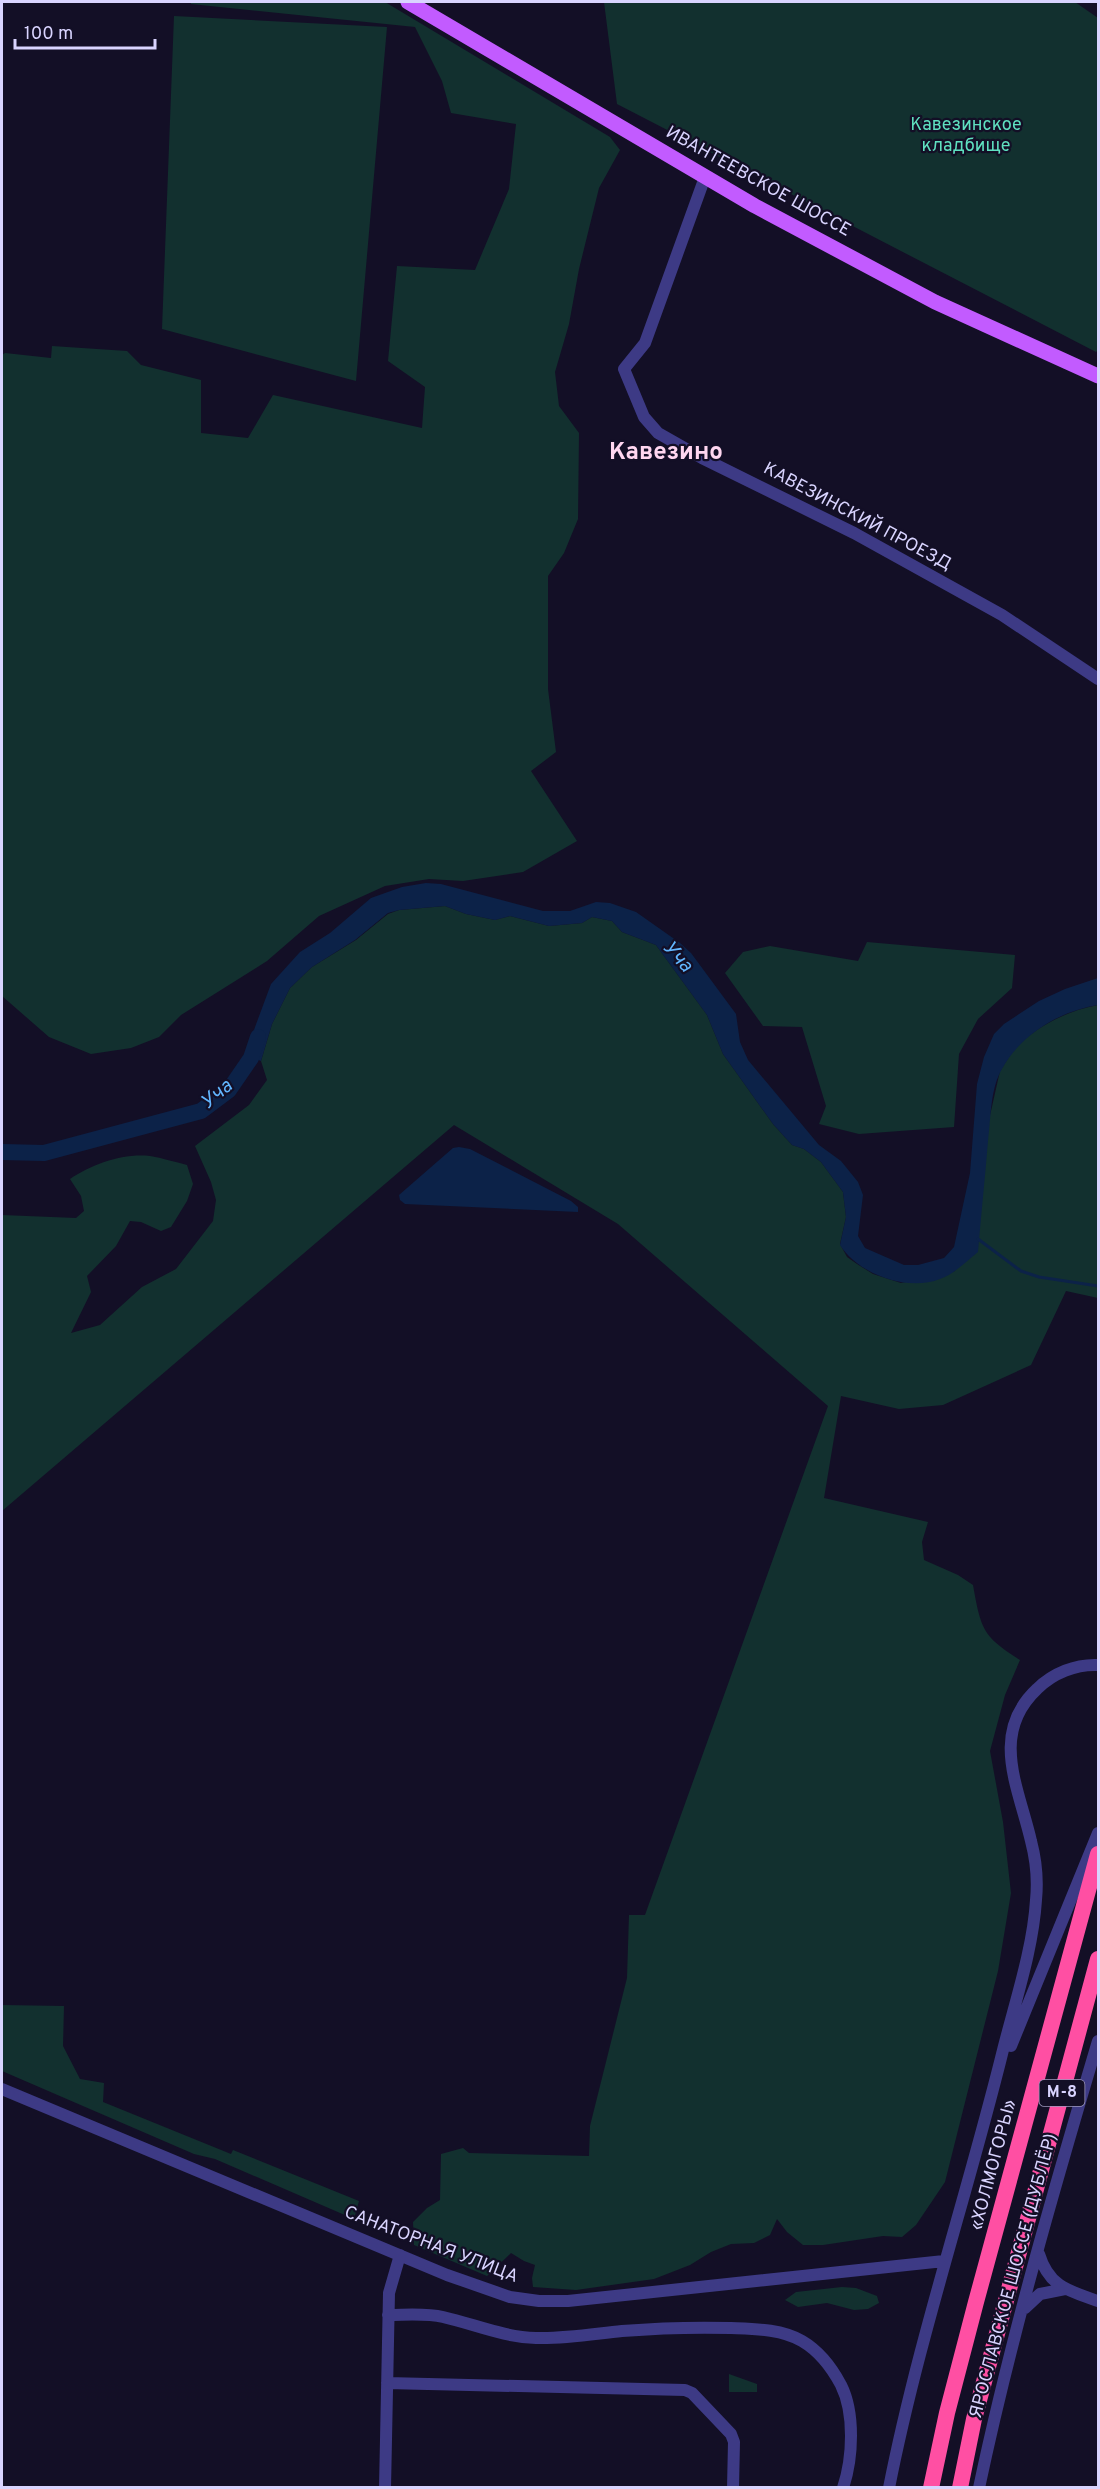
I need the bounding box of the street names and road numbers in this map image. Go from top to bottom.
street label: ИВАНТЕЕВСКОЕ ШОССЕ [661,121,855,243]
street label: КАВЕЗИНСКИЙ ПРОЕЗД [759,456,956,576]
road number: М-8 [1040,2080,1084,2106]
street label: «ХОЛМОГОРЫ» [966,2097,1022,2233]
street label: ЯРОСЛАВСКОЕ ШОССЕ (ДУБЛЁР) [963,2131,1063,2421]
street label: САНАТОРНАЯ УЛИЦА [341,2201,521,2289]

